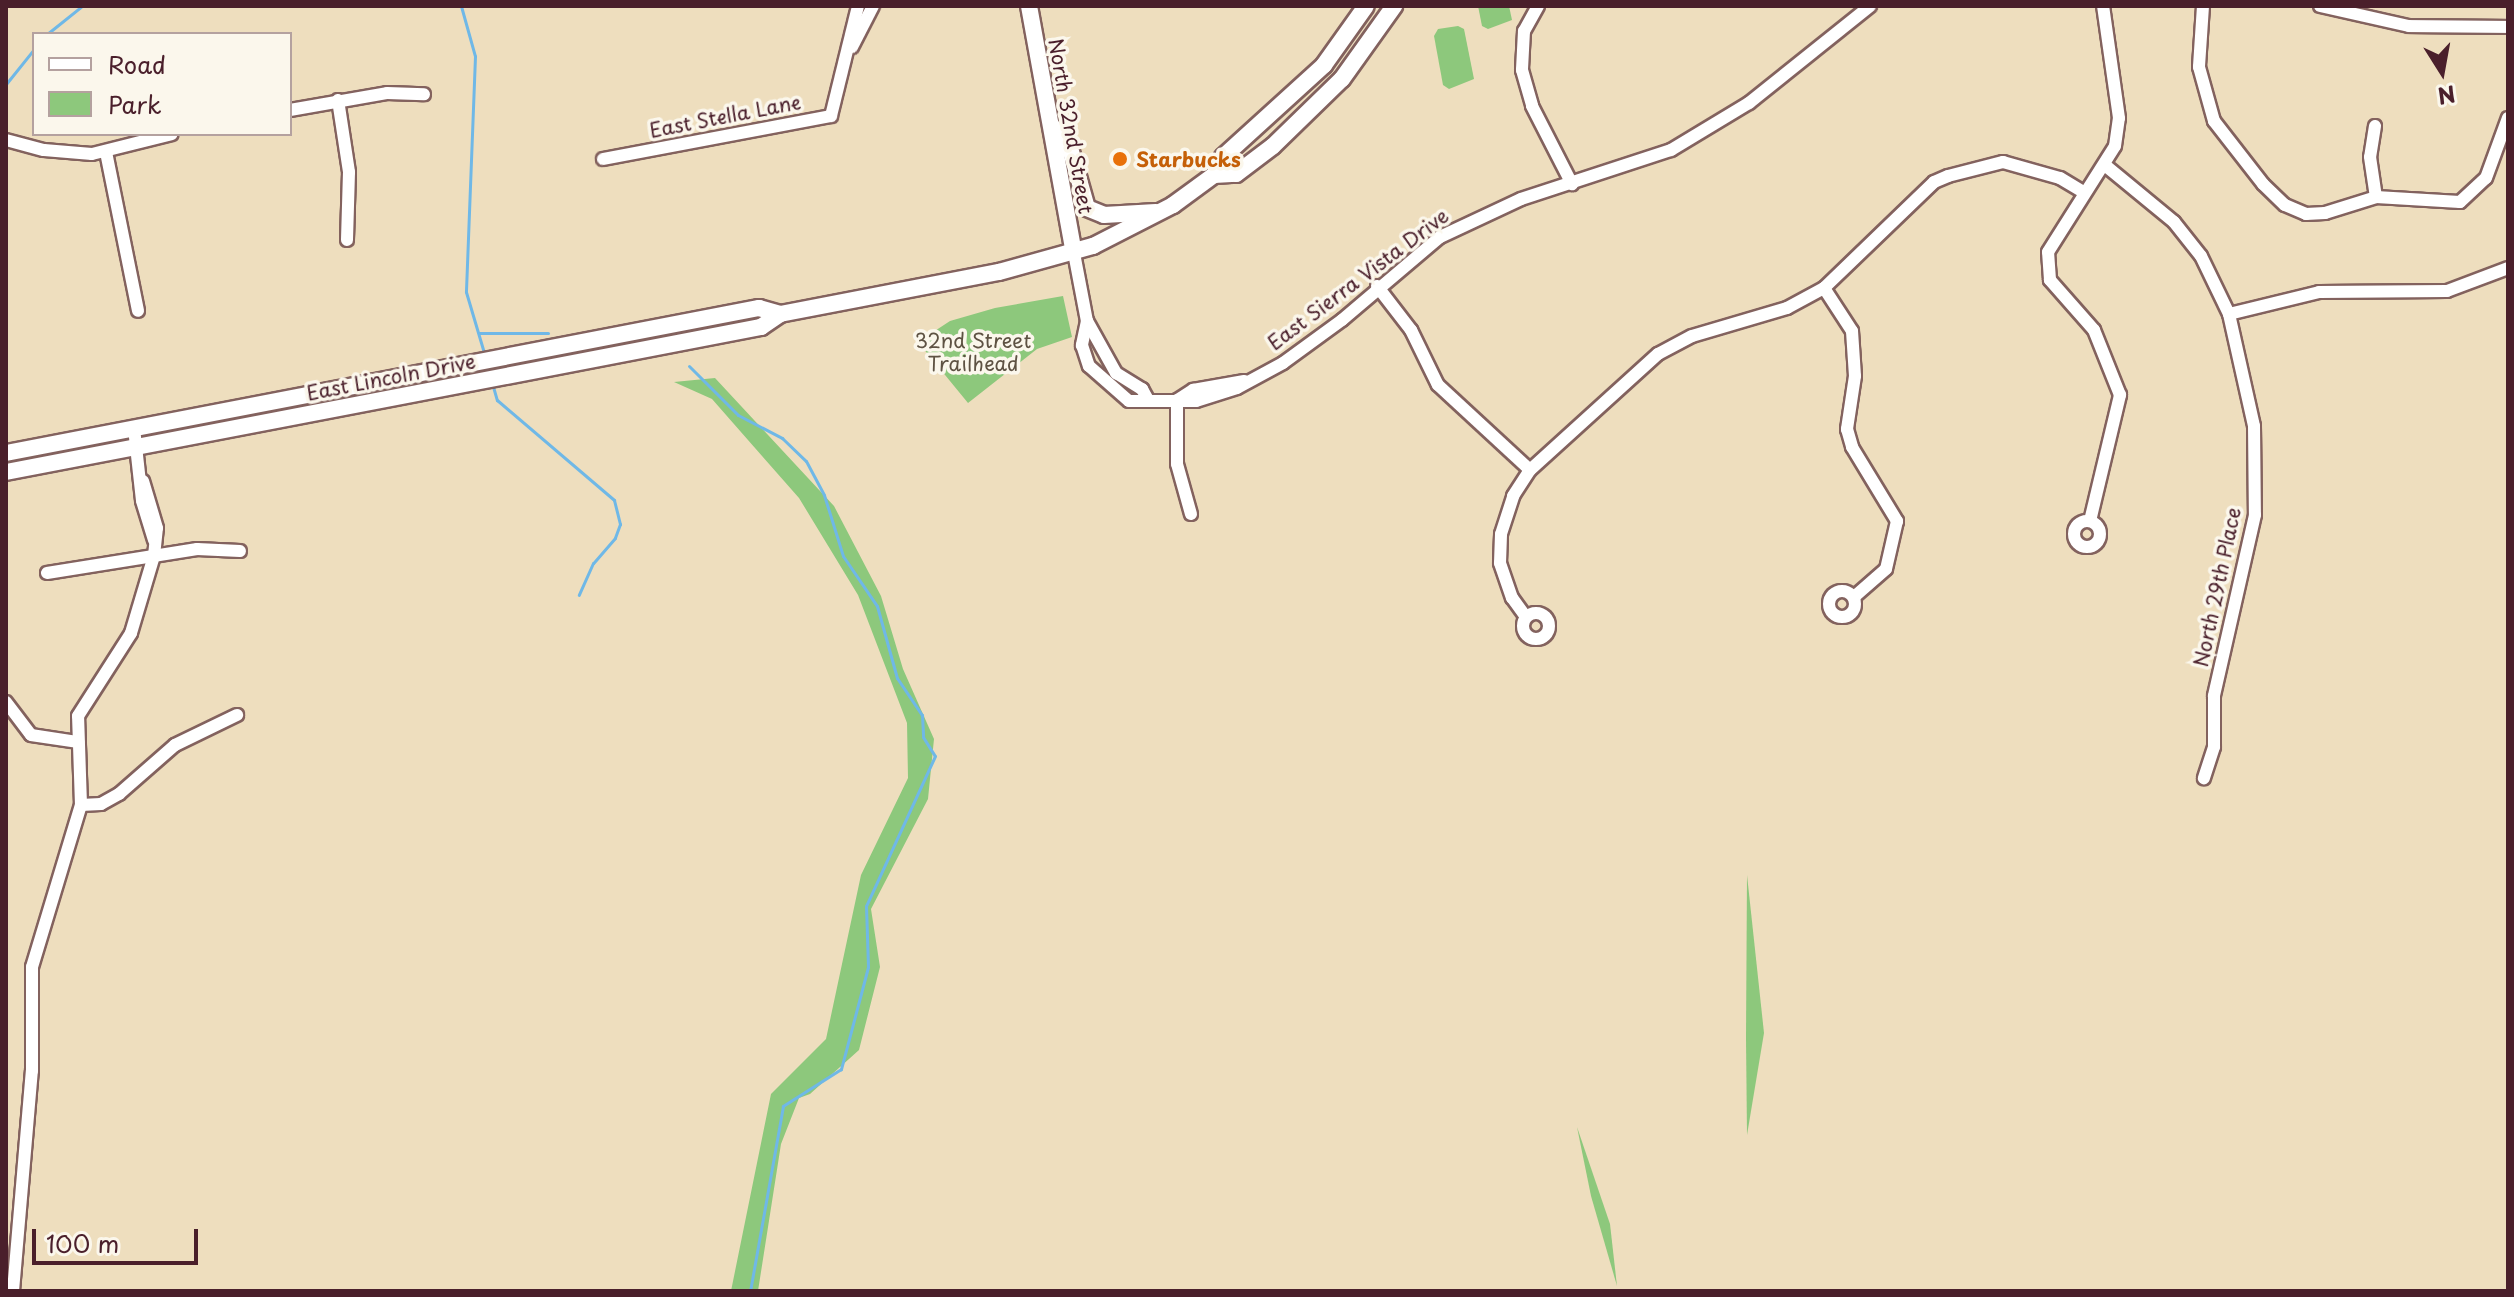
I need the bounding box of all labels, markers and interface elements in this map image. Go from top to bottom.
legend [32,32,292,136]
north arrow [2402,32,2482,112]
street label: North 32nd Street [1044,36,1098,216]
text: Road [108,46,166,82]
text: N [2435,78,2458,114]
text: Park [108,86,162,122]
street label: East Stella Lane [647,89,803,143]
place label: Starbucks [1136,147,1241,171]
marker: Starbucks [1111,150,1129,168]
street label: East Sierra Vista Drive [1263,203,1453,355]
park label: 32nd Street Trailhead [915,328,1031,375]
street label: East Lincoln Drive [304,349,478,405]
street label: North 29th Place [2188,504,2246,670]
scale bar [36,1213,202,1263]
text: 100 m [46,1225,119,1261]

